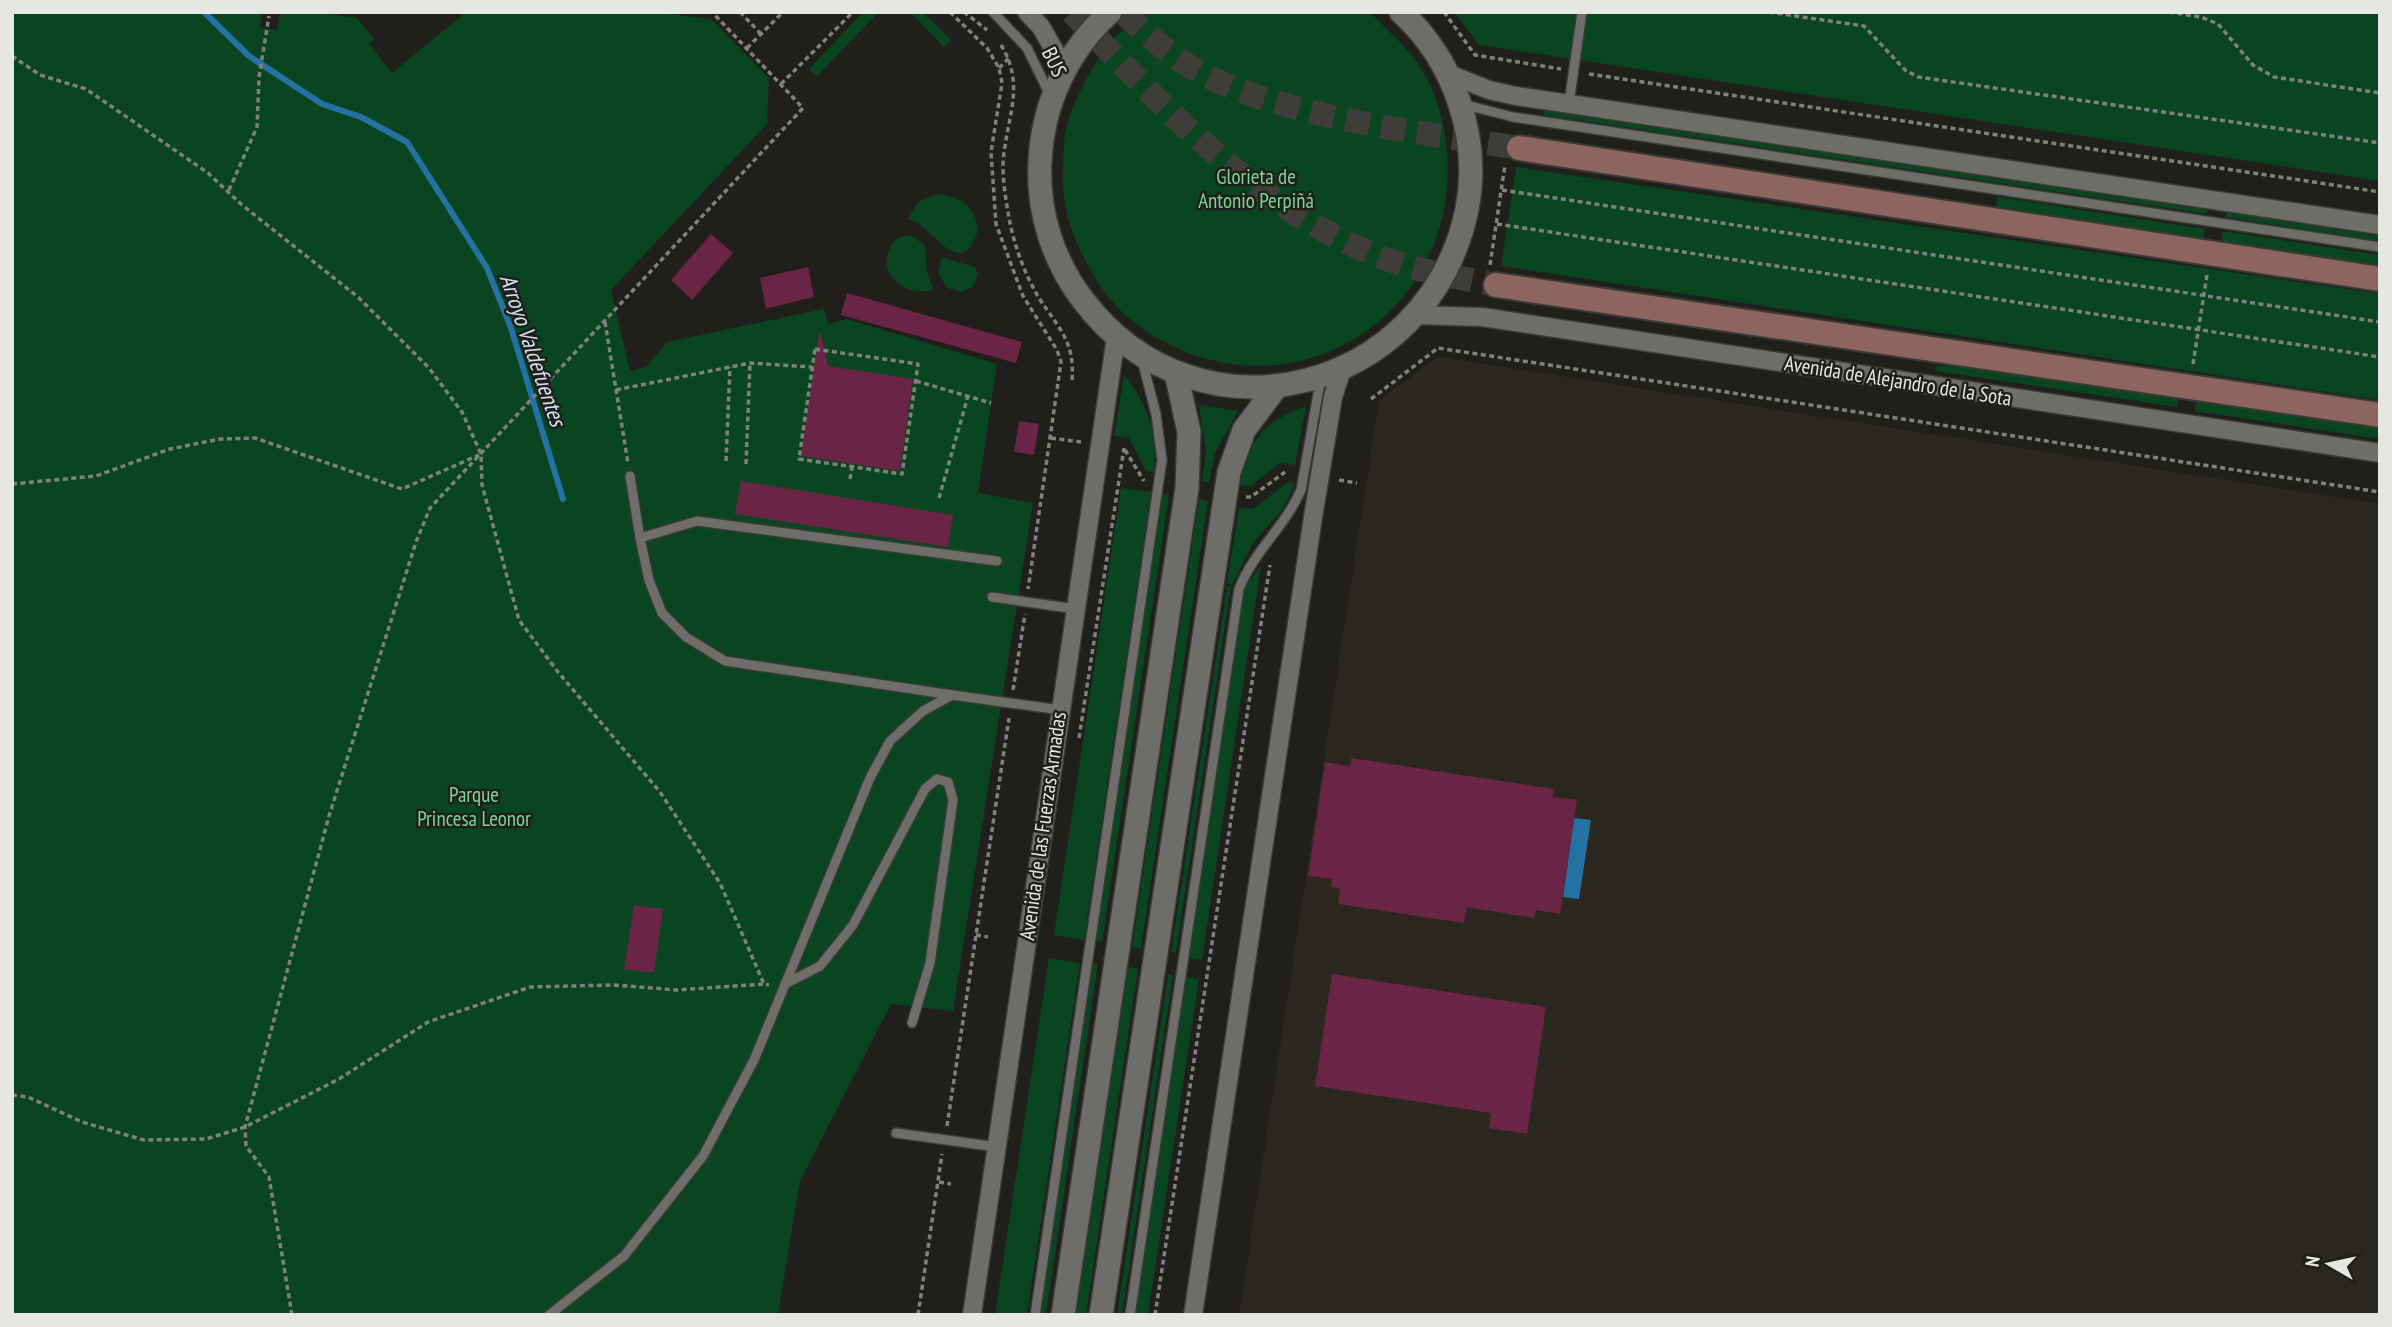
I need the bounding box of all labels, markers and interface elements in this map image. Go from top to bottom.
street label: BUS [1036,42,1073,81]
park label: Glorieta de Antonio Perpiñá [1198,163,1314,214]
water label: Arroyo Valdefuentes [494,270,574,432]
street label: Avenida de Alejandro de la Sota [1783,349,2014,412]
street label: Avenida de las Fuerzas Armadas [1013,710,1072,942]
park label: Parque Princesa Leonor [417,781,531,832]
north arrow [2294,1229,2364,1299]
text: N [2300,1254,2325,1268]

